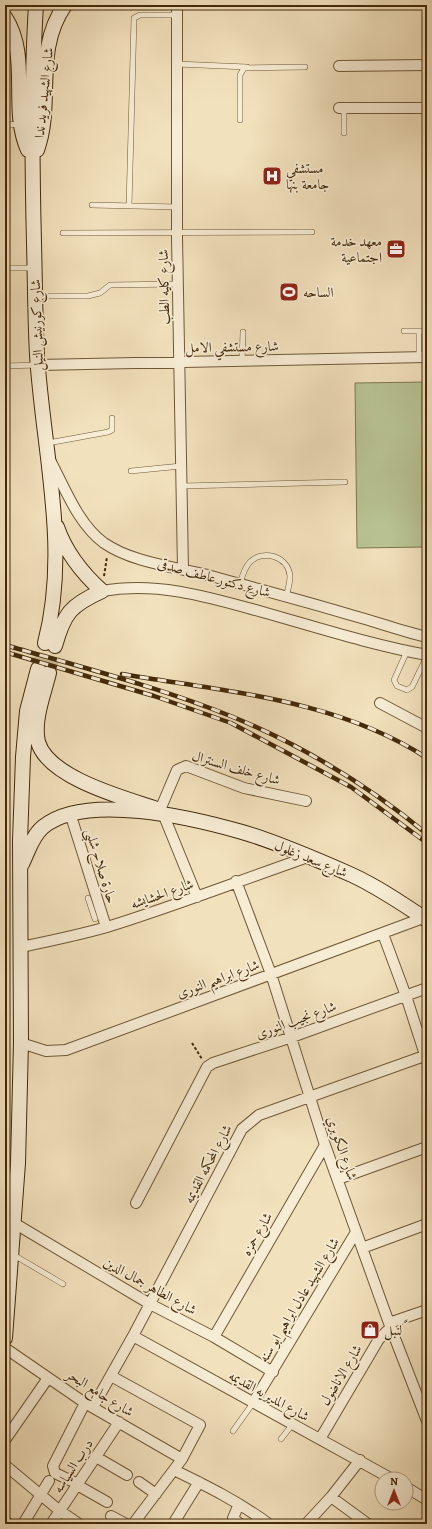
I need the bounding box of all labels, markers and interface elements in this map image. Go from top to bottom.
street label: شارع الشهيد فريد ندا [30,47,60,140]
place label: مستشفي جامعة بنها [286,159,329,194]
hospital icon: مستشفي جامعة بنها [261,165,283,187]
place label: معهد خدمة اجتماعية [331,232,382,267]
office icon: معهد خدمة اجتماعية [385,238,407,260]
street label: شارع كليه الطب [154,249,176,325]
street label: شارع كورنيش النيل [26,279,50,371]
sports icon: الساحه [278,281,300,303]
place label: الساحه [303,283,333,302]
street label: شارع مستشفي الامل [185,337,279,361]
street label: شارع دكتور عاطف صدقى [155,554,273,604]
street label: شارع خلف السنترال [189,746,282,792]
street label: حارة صلاح شلبى [78,826,121,907]
street label: شارع سعد زغلول [271,836,350,884]
street label: شارع الحشايشه [128,874,197,916]
street label: شارع ابراهيم النورى [174,955,263,1007]
street label: شارع نجيب النورى [253,997,340,1045]
street label: شارع الكوبري [320,1113,362,1183]
street label: شارع المحكمه القديمه [179,1121,239,1208]
street label: شارع حمزه [237,1209,279,1260]
street label: شارع الشهيد عادل ابراهيم ابو سنه [254,1234,347,1368]
street label: شارع الطاهر جمال الدين [99,1253,200,1321]
shop icon: لنبل ً [359,1319,381,1341]
place label: لنبل ً [384,1319,408,1341]
street label: شارع الاناضول [315,1341,368,1410]
street label: شارع جامع البحر [59,1364,137,1425]
street label: شارع المديريه القديمه [224,1366,313,1428]
street label: درب السياسه [48,1435,98,1497]
north arrow [374,1471,414,1511]
text: N [390,1474,398,1489]

